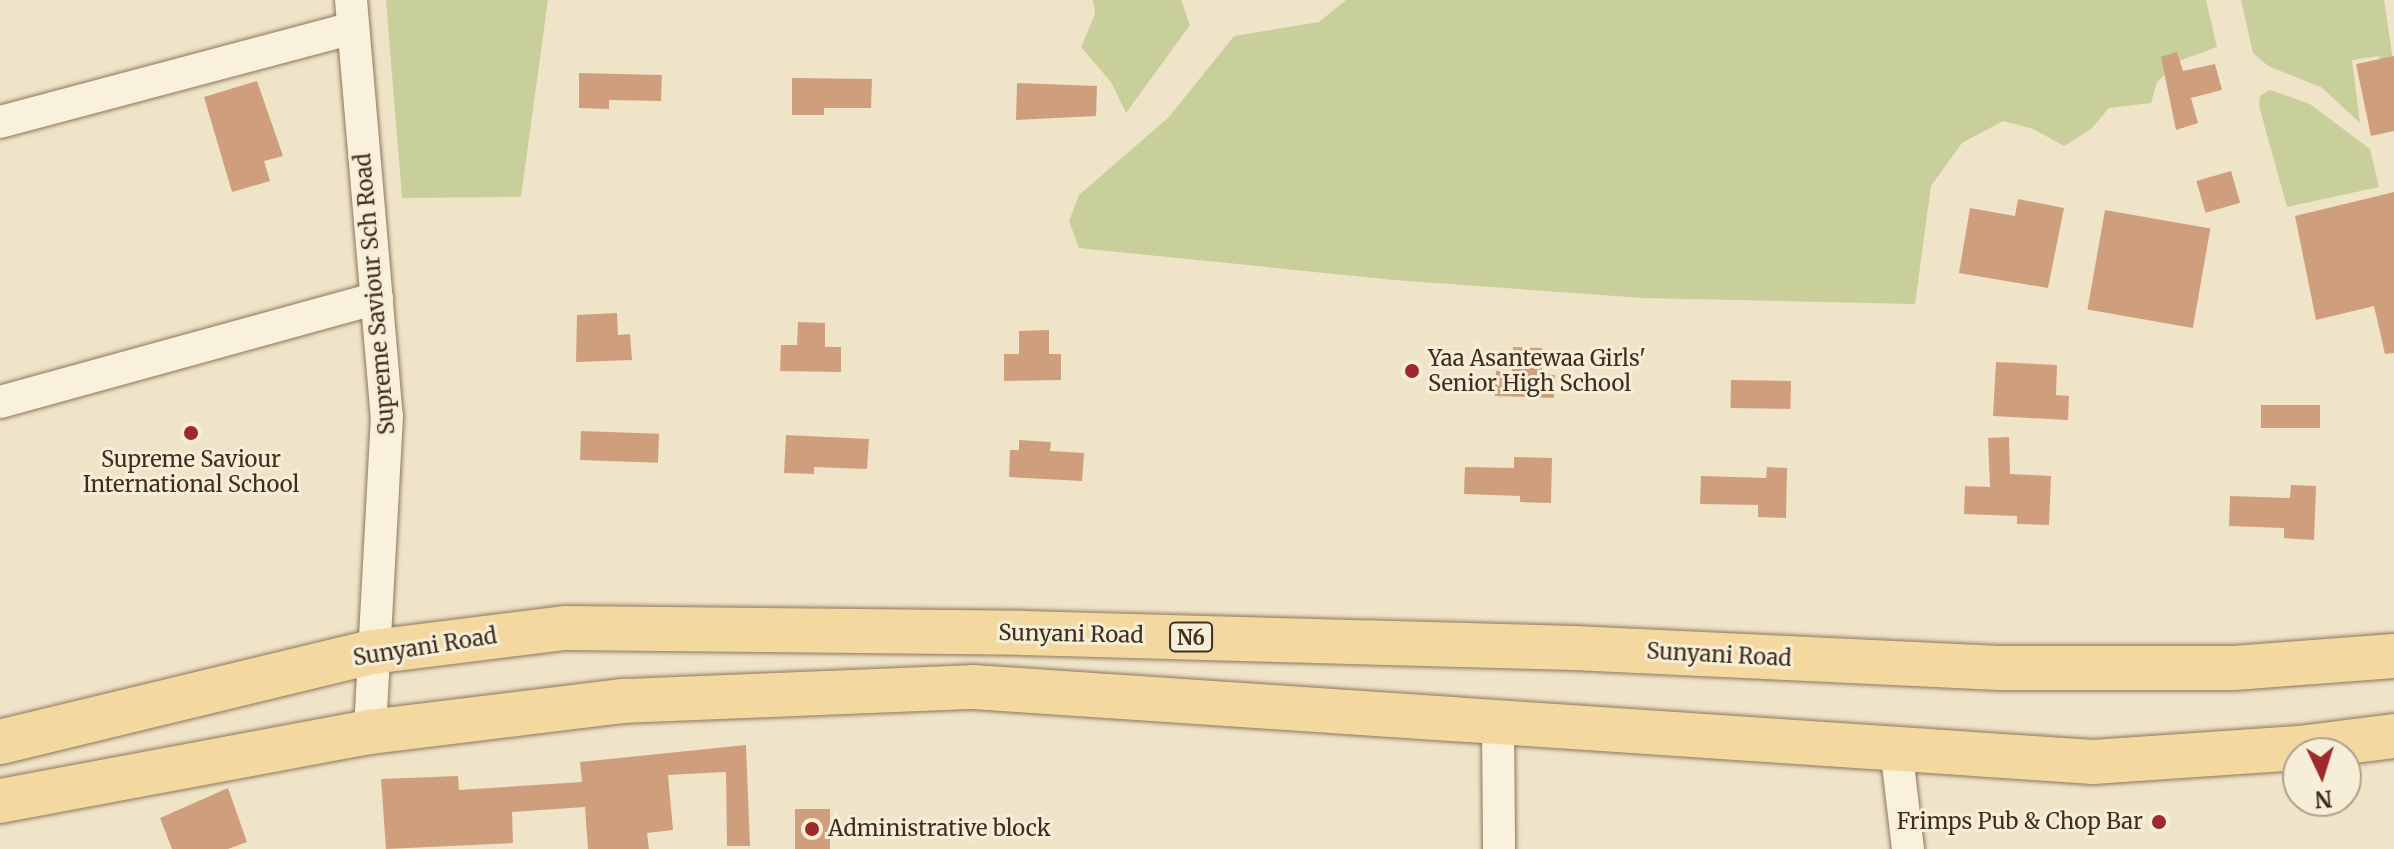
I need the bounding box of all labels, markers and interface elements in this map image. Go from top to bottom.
street label: Supreme Saviour Sch Road [350,152,400,436]
place label: Yaa Asantewaa Girls' Senior High School [1428,345,1646,396]
marker: Yaa Asantewaa Girls' Senior High School [1403,362,1421,380]
marker: Supreme Saviour International School [182,424,200,442]
place label: Supreme Saviour International School [83,446,299,498]
street label: Sunyani Road [998,620,1144,648]
road number: N6 [1169,621,1213,653]
street label: Sunyani Road [351,623,499,671]
street label: Sunyani Road [1646,638,1792,672]
north arrow [2282,737,2362,817]
text: N [2314,784,2333,814]
place label: Frimps Pub & Chop Bar [1897,809,2143,835]
marker: Frimps Pub & Chop Bar [2150,813,2168,831]
place label: Administrative block [828,816,1051,842]
marker: Administrative block [803,820,821,838]

